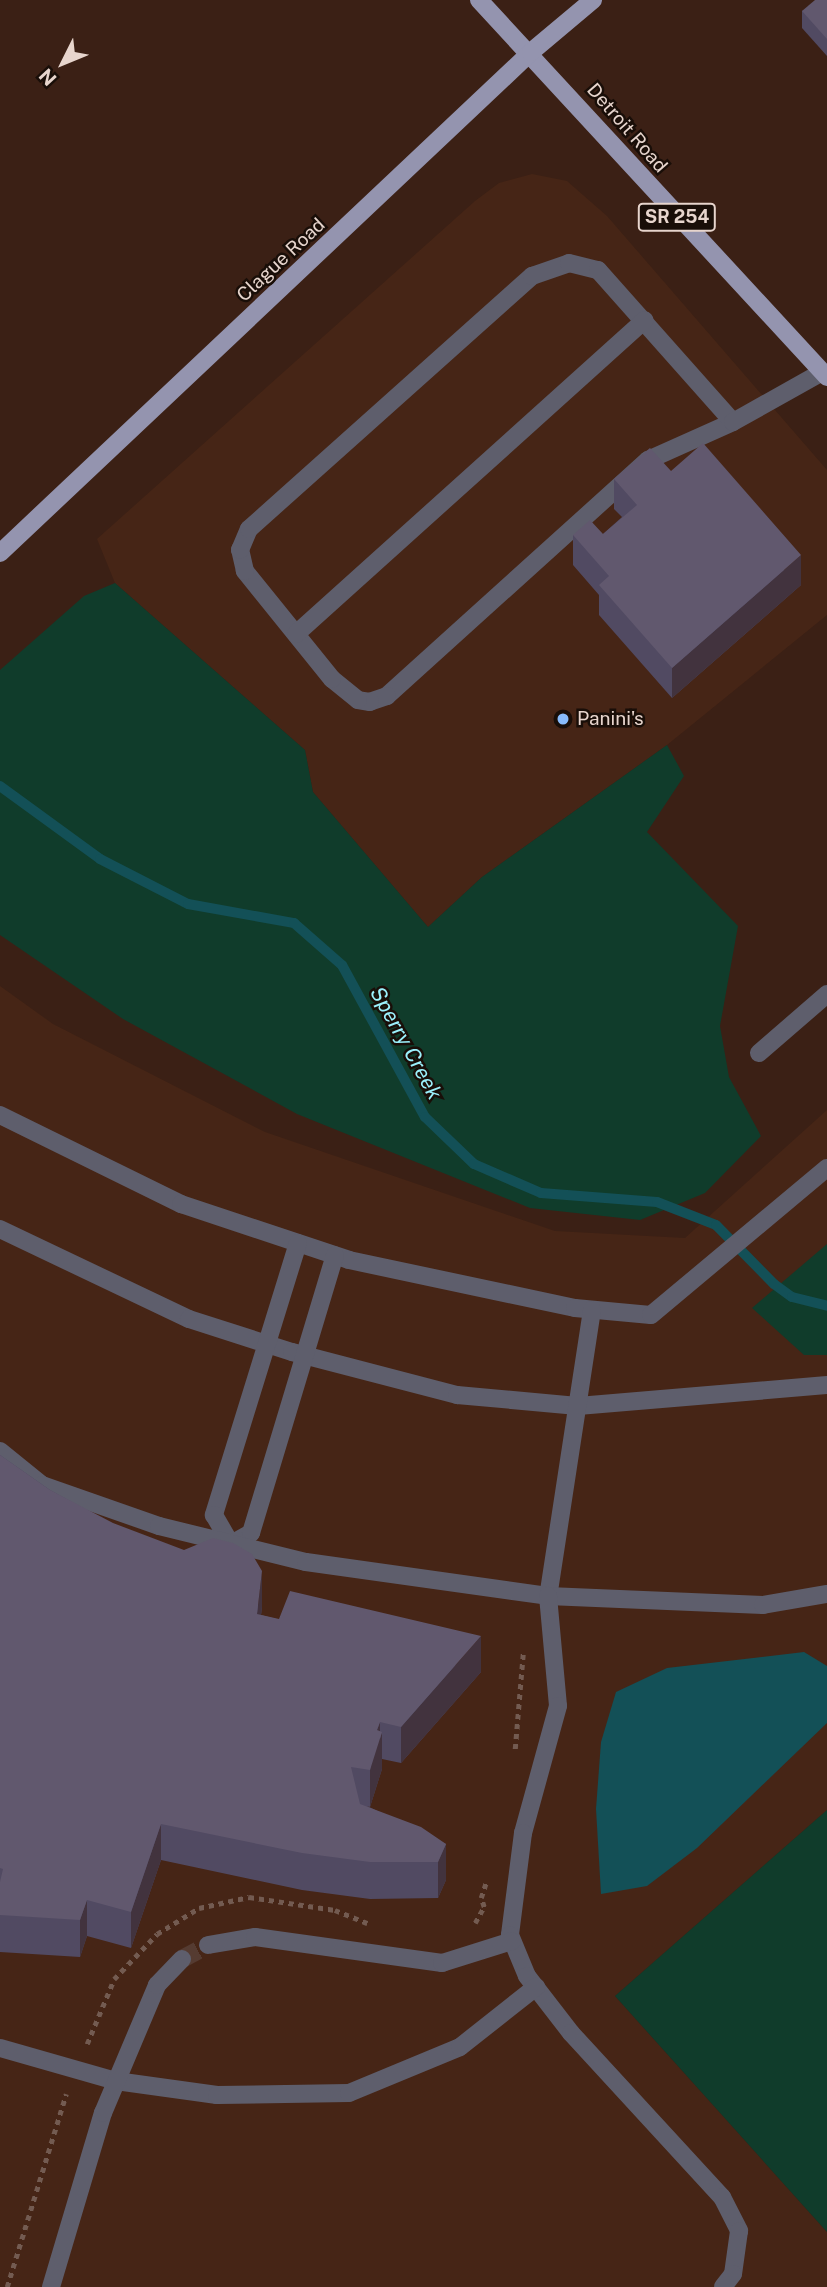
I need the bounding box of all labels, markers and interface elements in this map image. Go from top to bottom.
north arrow [28,28,98,98]
text: N [35,64,61,90]
street label: Detroit Road [582,79,672,177]
road number: SR 254 [637,202,717,232]
street label: Clague Road [232,213,330,307]
place label: Panini's [577,708,644,730]
marker: Panini's [555,711,571,727]
water label: Sperry Creek [365,982,447,1104]

